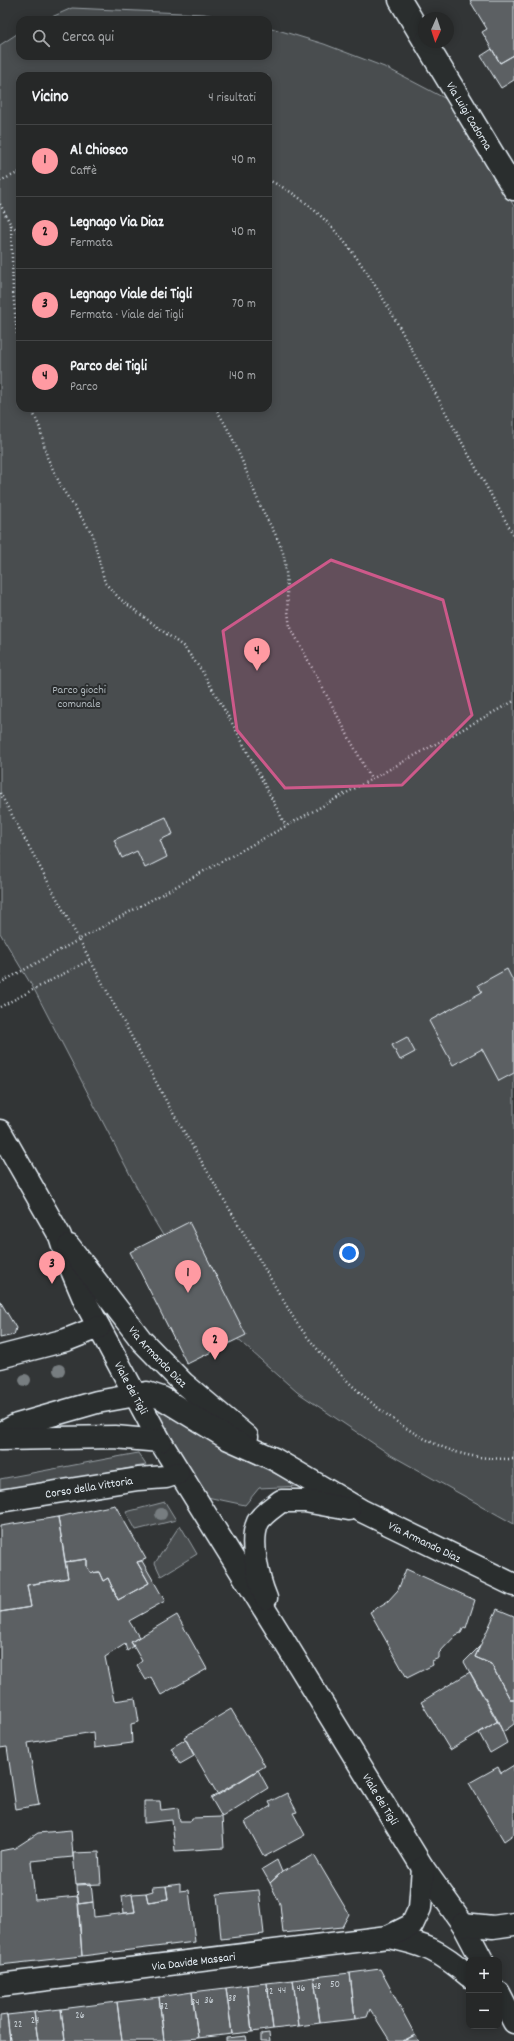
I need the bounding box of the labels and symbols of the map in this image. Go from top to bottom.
north arrow [418,12,454,48]
street label: Via Luigi Cadorna [441,79,496,154]
pin: 4 [244,638,270,671]
park label: Parco giochi comunale [52,682,106,713]
your location [339,1243,359,1263]
pin: 3 [39,1251,65,1284]
pin: 1 [175,1260,201,1293]
street label: Via Armando Diaz [123,1323,190,1393]
pin: 2 [202,1327,228,1360]
street label: Viale dei Tigli [109,1359,151,1418]
street label: Corso della Vittoria [44,1473,134,1504]
street label: Via Armando Diaz [385,1518,464,1568]
street label: Viale dei Tigli [357,1771,402,1829]
street label: Via Davide Massari [151,1949,237,1976]
house number: 50 [330,1978,340,1992]
house number: 48 [313,1980,321,1994]
house number: 46 [296,1982,306,1996]
house number: 44 [278,1984,286,1998]
house number: 42 [265,1985,273,1999]
house number: 38 [228,1992,236,2006]
house number: 36 [204,1994,214,2008]
house number: 34 [191,1996,199,2010]
house number: 32 [160,2000,168,2014]
house number: 26 [75,2009,85,2023]
house number: 24 [31,2014,39,2028]
house number: 22 [14,2018,22,2032]

